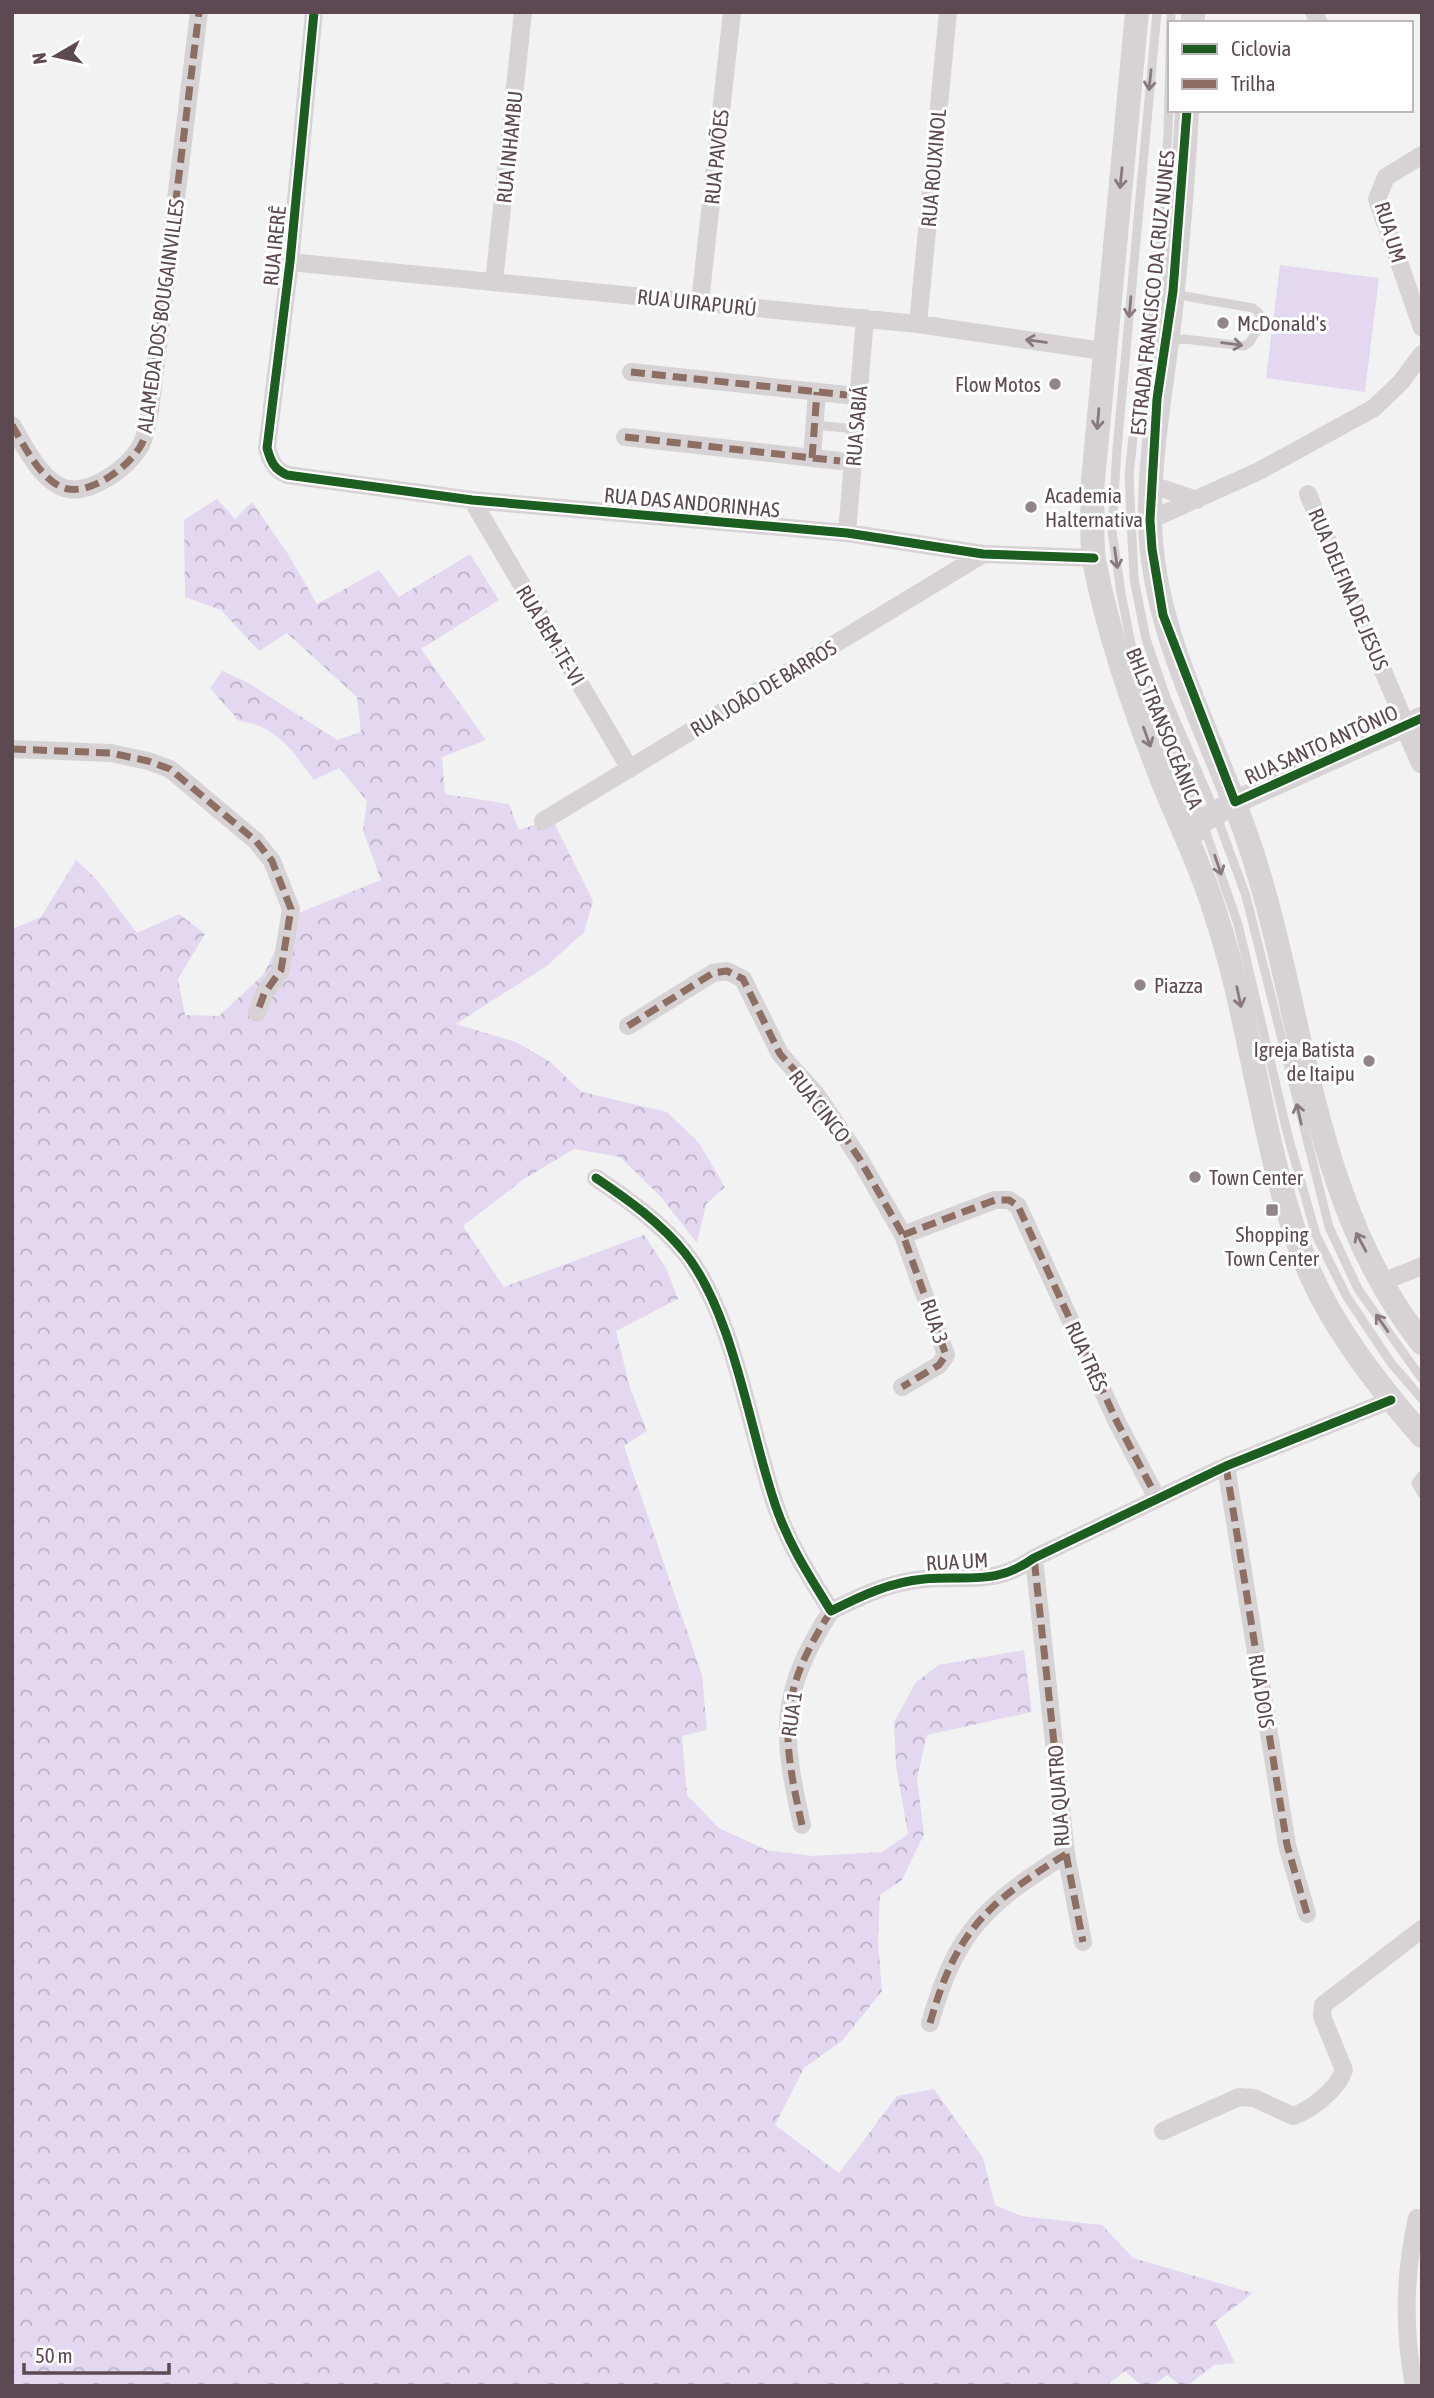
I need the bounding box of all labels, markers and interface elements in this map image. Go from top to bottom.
north arrow [21,21,91,91]
legend [1168,21,1413,112]
text: Ciclovia [1231,36,1291,60]
text: N [27,51,51,66]
one-way arrow [1143,68,1156,91]
text: Trilha [1231,71,1276,95]
street label: RUA INHAMBU [491,90,527,204]
street label: RUA PAVÕES [699,108,733,206]
street label: RUA ROUXINOL [916,108,950,228]
street label: ESTRADA FRANCISCO DA CRUZ NUNES [1125,149,1179,437]
one-way arrow [1114,166,1127,189]
street label: ALAMEDA DOS BOUGAINVILLES [132,197,188,434]
street label: RUA UM [1370,199,1412,265]
street label: RUA IRERÊ [258,205,290,287]
street label: RUA UIRAPURÚ [636,284,758,320]
one-way arrow [1123,295,1136,318]
place label: McDonald's [1237,311,1327,335]
marker: McDonald's [1215,315,1231,331]
one-way arrow [1025,334,1048,347]
one-way arrow [1220,338,1243,351]
place label: Flow Motos [955,372,1041,396]
marker: Flow Motos [1047,376,1063,392]
street label: RUA SABIÁ [841,384,872,467]
one-way arrow [1091,407,1104,430]
street label: RUA DAS ANDORINHAS [603,482,781,522]
place label: Academia Halternativa [1045,483,1143,531]
marker: Academia Halternativa [1023,499,1039,515]
street label: RUA DELFINA DE JESUS [1304,504,1394,674]
one-way arrow [1110,546,1123,569]
street label: RUA BEM-TE-VI [512,581,590,689]
street label: RUA JOÃO DE BARROS [686,635,841,741]
street label: BHLS TRANSOCEÂNICA [1122,644,1209,813]
street label: RUA SANTO ANTÔNIO [1241,699,1401,789]
one-way arrow [1141,725,1154,747]
one-way arrow [1213,854,1225,876]
place label: Piazza [1154,973,1203,997]
marker: Piazza [1132,977,1148,993]
one-way arrow [1232,985,1246,1008]
place label: Igreja Batista de Itaipu [1254,1037,1355,1085]
marker: Igreja Batista de Itaipu [1361,1053,1377,1069]
street label: RUA CINCO [785,1065,855,1147]
one-way arrow [1291,1103,1305,1126]
place label: Town Center [1209,1165,1304,1189]
marker: Town Center [1187,1169,1203,1185]
marker: Shopping Town Center [1264,1202,1280,1218]
place label: Shopping Town Center [1225,1222,1320,1270]
one-way arrow [1354,1232,1368,1253]
street label: RUA 3 [916,1295,954,1347]
one-way arrow [1375,1314,1389,1333]
street label: RUA TRÊS [1061,1318,1113,1395]
street label: RUA UM [925,1547,989,1575]
street label: RUA DOIS [1244,1652,1280,1730]
street label: RUA 1 [776,1690,806,1738]
street label: RUA QUATRO [1042,1744,1074,1848]
scale bar [24,2332,170,2376]
text: 50 m [35,2343,73,2367]

